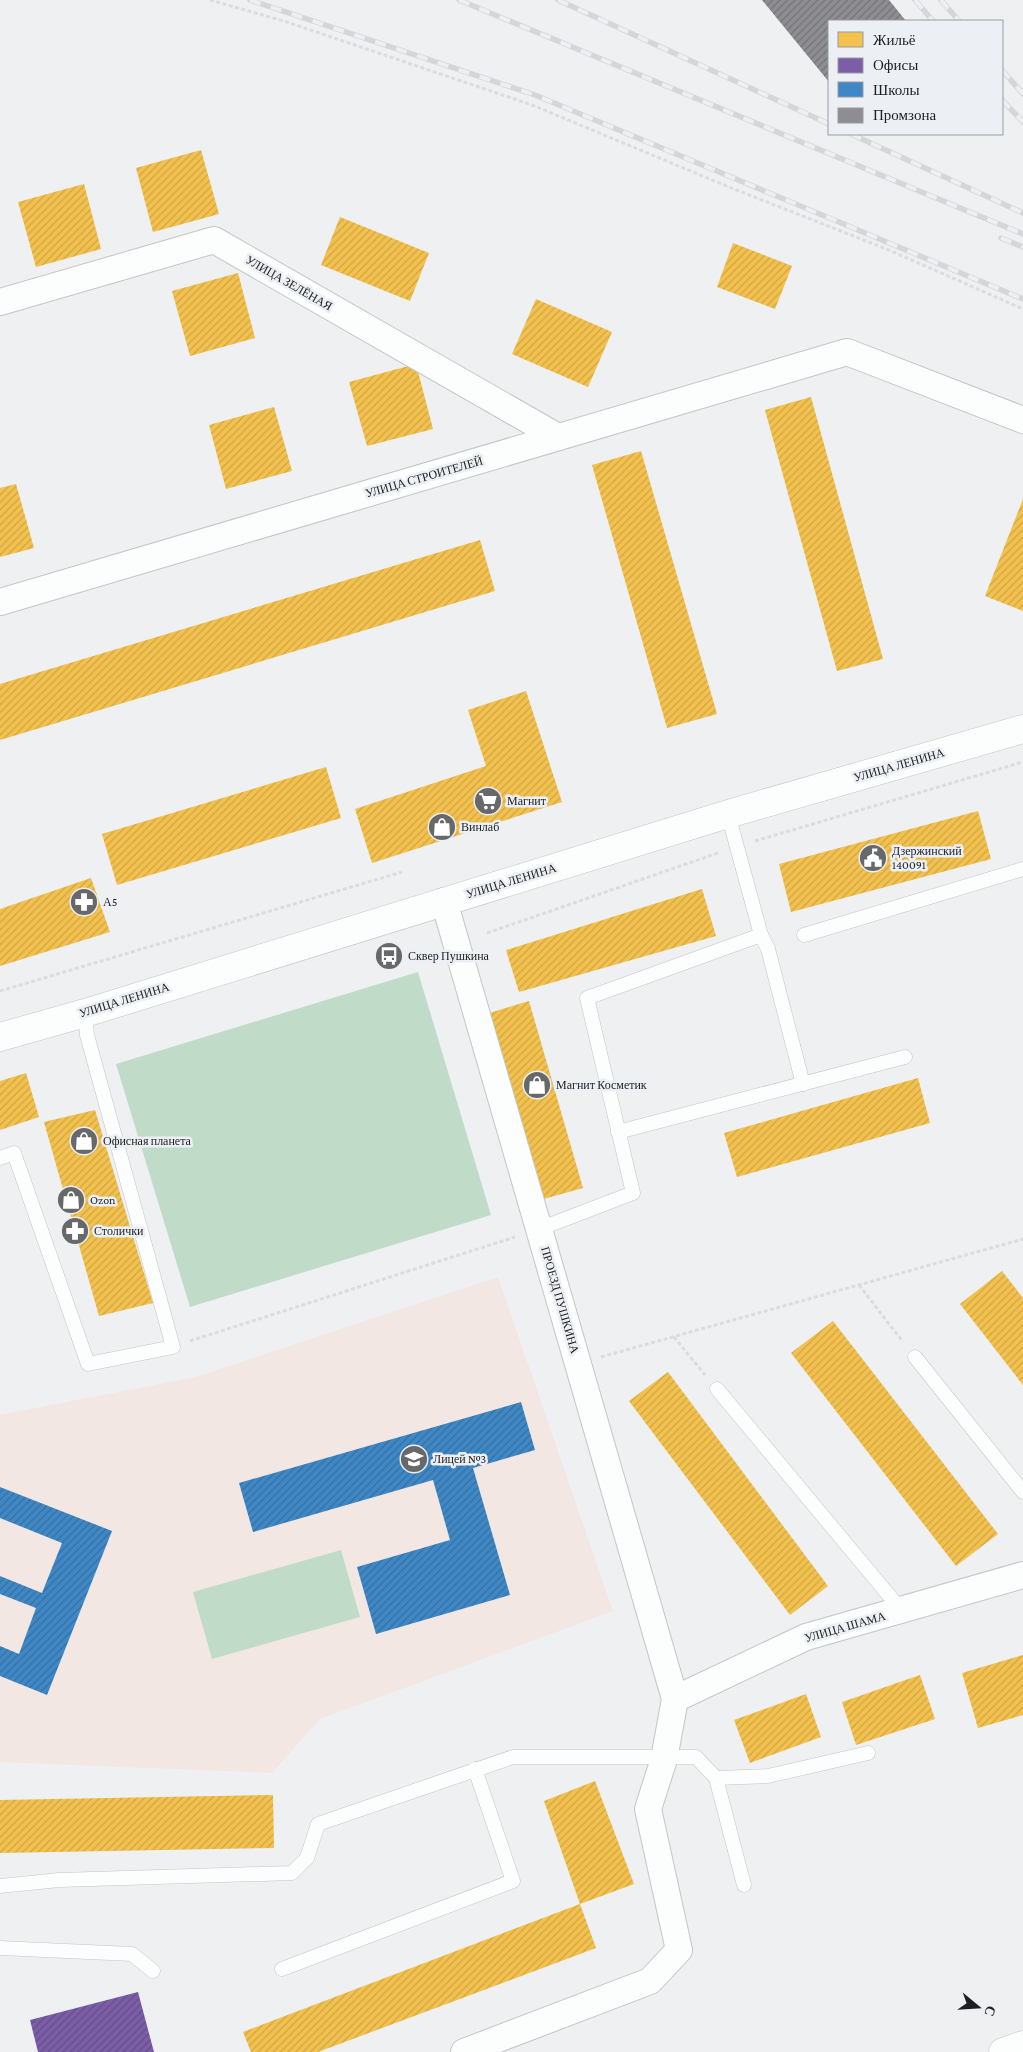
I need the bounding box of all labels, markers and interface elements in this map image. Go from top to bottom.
legend [828,20,1003,135]
text: Жильё [873,32,916,48]
text: Офисы [873,57,918,73]
text: Школы [873,82,920,98]
text: Промзона [873,107,936,123]
street label: УЛИЦА ЗЕЛЁНАЯ [243,253,335,313]
street label: УЛИЦА СТРОИТЕЛЕЙ [364,453,485,500]
street label: УЛИЦА ЛЕНИНА [852,745,946,785]
supermarket icon: Магнит [473,786,503,816]
place label: Магнит [507,794,547,808]
shop icon: Винлаб [427,812,457,842]
place label: Винлаб [461,820,499,834]
public building icon: Дзержинский 140091 [858,843,888,873]
place label: Дзержинский 140091 [892,844,962,872]
street label: УЛИЦА ЛЕНИНА [464,861,558,901]
pharmacy icon: А5 [69,887,99,917]
place label: А5 [103,895,117,909]
bus stop icon: Сквер Пушкина [374,941,404,971]
place label: Сквер Пушкина [408,949,490,963]
street label: УЛИЦА ЛЕНИНА [77,980,171,1020]
shop icon: Магнит Косметик [522,1070,552,1100]
place label: Магнит Косметик [556,1078,647,1092]
shop icon: Офисная планета [69,1126,99,1156]
place label: Офисная планета [103,1134,192,1148]
shop icon: Ozon [56,1185,86,1215]
place label: Ozon [90,1193,116,1207]
pharmacy icon: Столички [60,1216,90,1246]
place label: Столички [94,1224,144,1238]
street label: ПРОЕЗД ПУШКИНА [538,1245,582,1355]
school or university icon: Лицей №3 [399,1444,429,1474]
place label: Лицей №3 [433,1452,486,1466]
street label: УЛИЦА ШАМА [803,1609,887,1645]
north arrow [953,1982,1003,2032]
text: С [981,2004,1000,2018]

